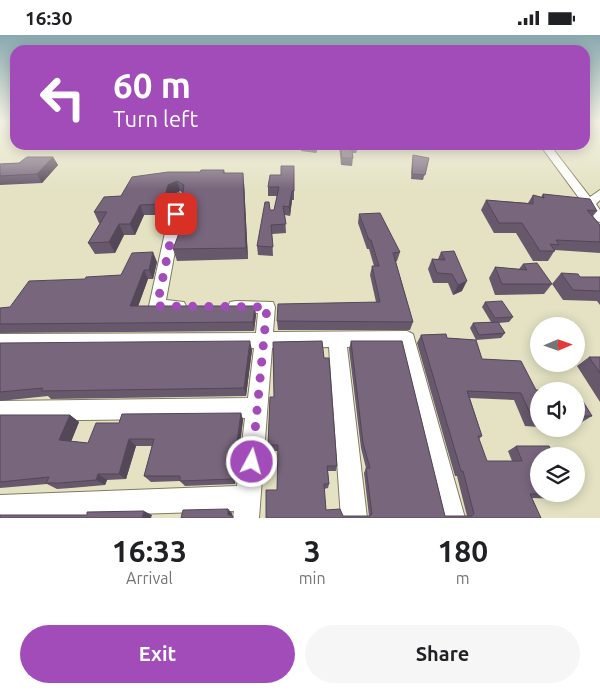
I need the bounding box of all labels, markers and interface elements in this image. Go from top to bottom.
text: 16:30 [25,7,73,29]
icon: left [30,65,95,130]
text: 60 m [113,65,191,105]
text: Turn left [113,106,198,131]
pin [155,193,197,235]
icon: arrive [162,200,190,228]
north arrow [530,317,585,373]
map controls [530,317,585,502]
button: sound [530,382,585,437]
position arrow [225,435,277,487]
button: layers [530,447,585,502]
text: 16:33 [112,534,187,568]
text: 3 [304,534,321,568]
text: 180 [437,534,488,568]
text: Arrival [126,569,173,587]
text: min [299,569,326,587]
text: m [456,569,470,587]
button: Exit [20,625,295,683]
button: Share [305,625,580,683]

